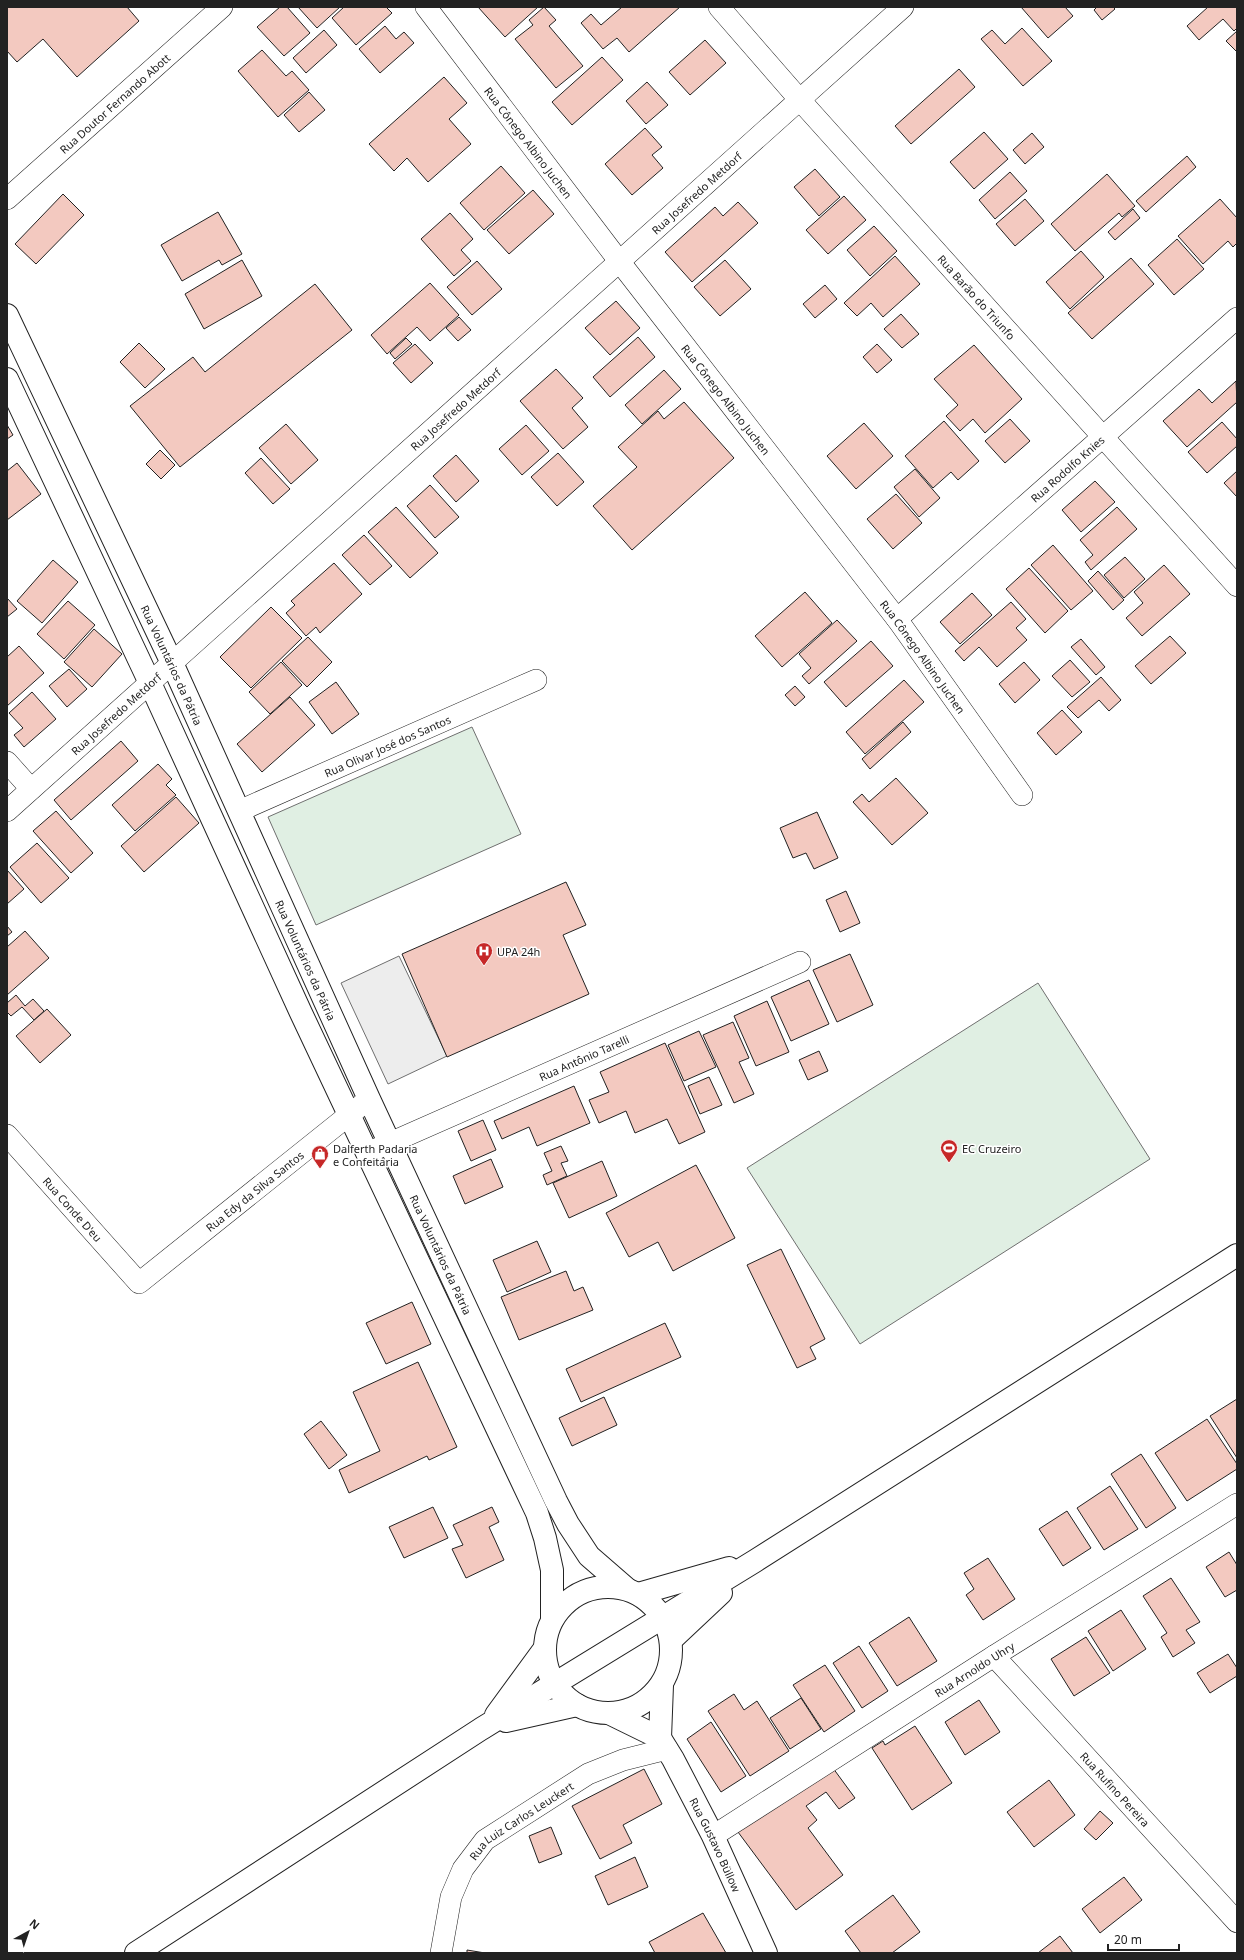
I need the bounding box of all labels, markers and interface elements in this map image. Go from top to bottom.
street label: Rua Doutor Fernando Abott [56,50,173,156]
street label: Rua Cônego Albino Juchen [482,84,576,201]
street label: Rua Josefredo Metdorf [648,147,745,237]
street label: Rua Barão do Triunfo [935,251,1019,343]
street label: Rua Cônego Albino Juchen [679,341,774,458]
street label: Rua Josefredo Metdorf [407,364,504,453]
street label: Rua Rodolfo Knies [1027,432,1107,505]
street label: Rua Cônego Albino Juchen [877,597,969,716]
street label: Rua Voluntários da Pátria [138,602,207,727]
street label: Rua Josefredo Metdorf [67,668,165,758]
street label: Rua Olivar José dos Santos [322,711,453,780]
street label: Rua Voluntários da Pátria [272,897,340,1023]
hospital icon: UPA 24h [474,941,494,966]
place label: UPA 24h [497,944,540,959]
street label: Rua Antônio Tarelli [536,1031,631,1084]
sports icon: EC Cruzeiro [939,1138,959,1163]
place label: Dalferth Padaria e Confeitaria [333,1141,418,1169]
place label: EC Cruzeiro [962,1141,1022,1156]
shop icon: Dalferth Padaria e Confeitaria [310,1144,330,1169]
street label: Rua Edy da Silva Santos [202,1147,306,1234]
street label: Rua Conde D'eu [40,1173,106,1244]
street label: Rua Voluntários da Pátria [407,1192,476,1317]
street label: Rua Arnoldo Uhry [931,1638,1017,1700]
street label: Rua Rufino Pereira [1077,1748,1153,1829]
street label: Rua Luiz Carlos Leuckert [465,1778,576,1863]
street label: Rua Gustavo Büllow [687,1795,745,1894]
north arrow [8,1912,48,1952]
text: N [26,1915,43,1933]
scale bar [1108,1926,1179,1952]
text: 20 m [1114,1931,1142,1948]

